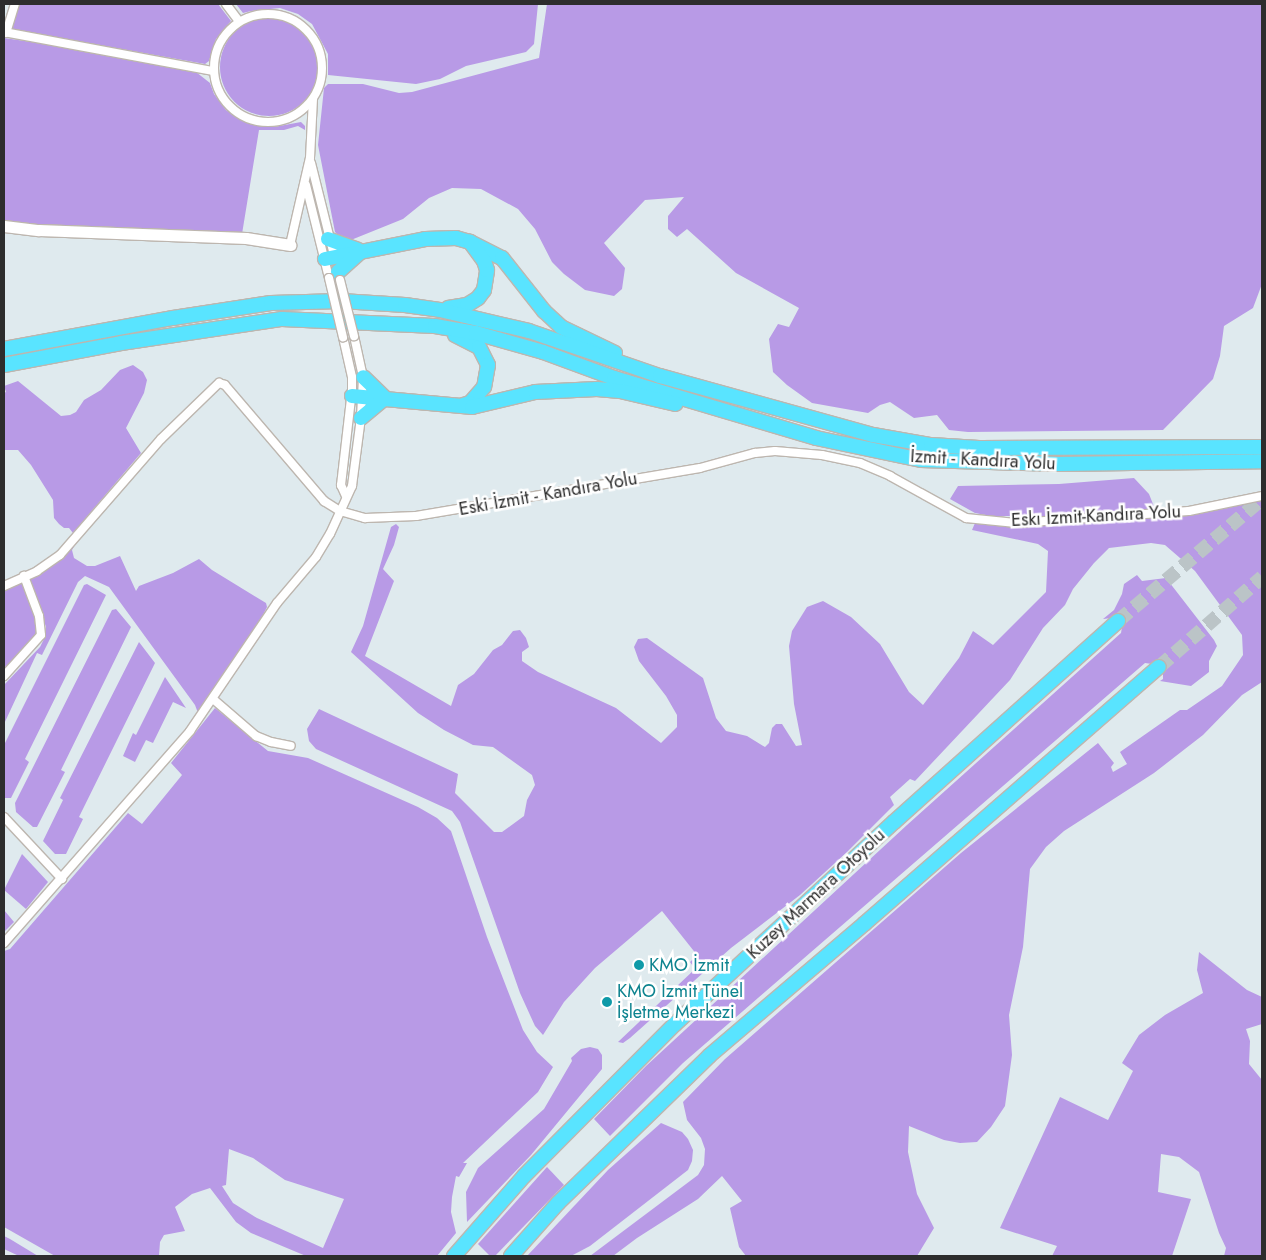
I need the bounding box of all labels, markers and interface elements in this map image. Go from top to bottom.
street label: İzmit - Kandıra Yolu [910,445,1056,475]
street label: Eski İzmit - Kandıra Yolu [457,468,639,520]
street label: Eskı İzmit-Kandıra Yolu [1011,501,1181,531]
street label: Kuzey Marmara Otoyolu [742,824,890,964]
place label: KMO İzmit [649,954,729,976]
marker: KMO İzmit [633,959,645,971]
place label: KMO İzmit Tünel İşletme Merkezi [617,981,743,1024]
marker: KMO İzmit Tünel İşletme Merkezi [601,996,613,1008]

